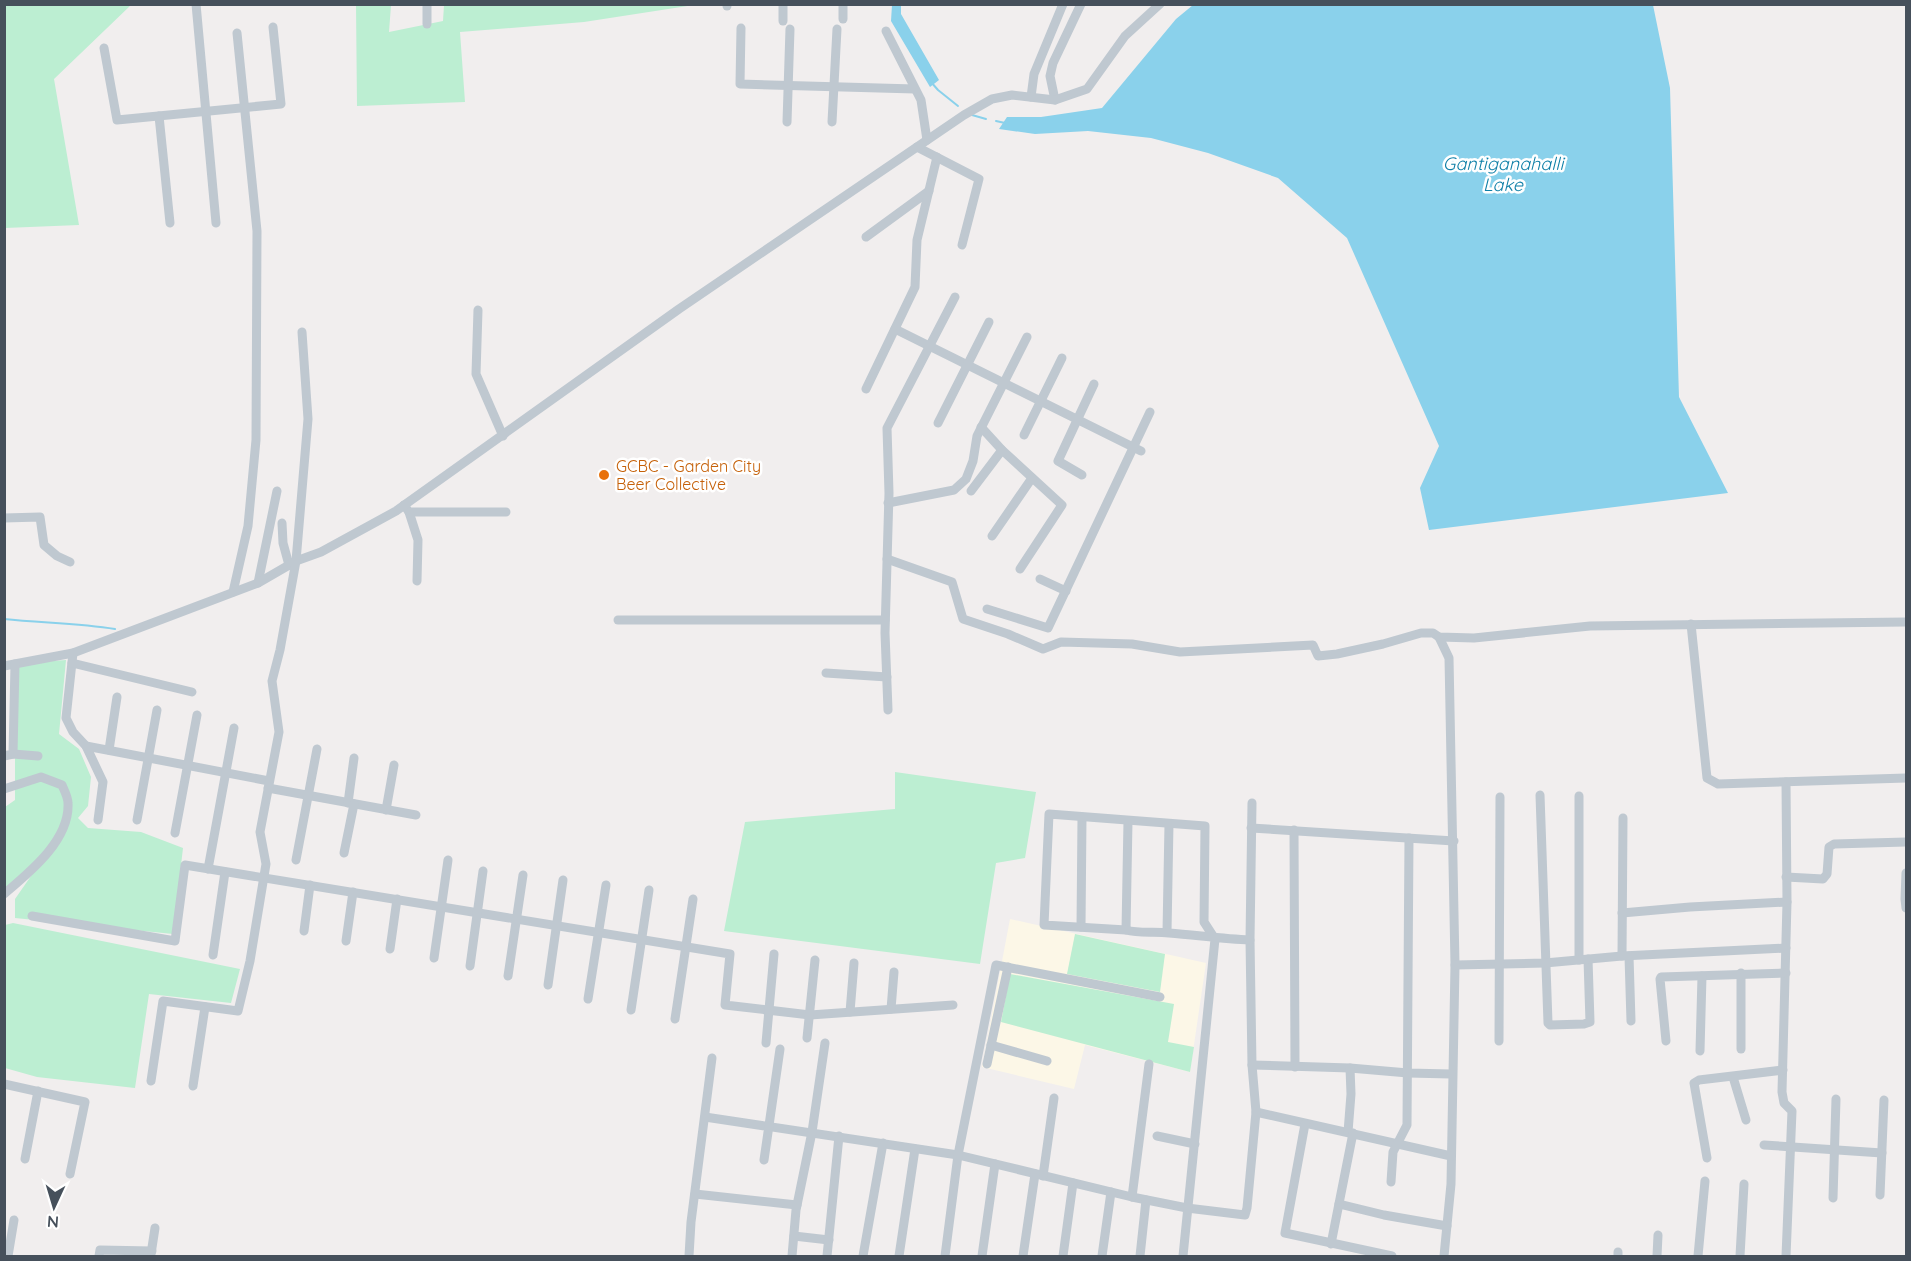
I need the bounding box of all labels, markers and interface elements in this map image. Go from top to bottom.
water label: Gantiganahalli Lake [1443,152,1565,196]
place label: GCBC - Garden City Beer Collective [616,456,761,494]
marker: GCBC - Garden City Beer Collective [597,468,611,482]
north arrow [24,1177,84,1237]
text: N [46,1212,60,1232]

